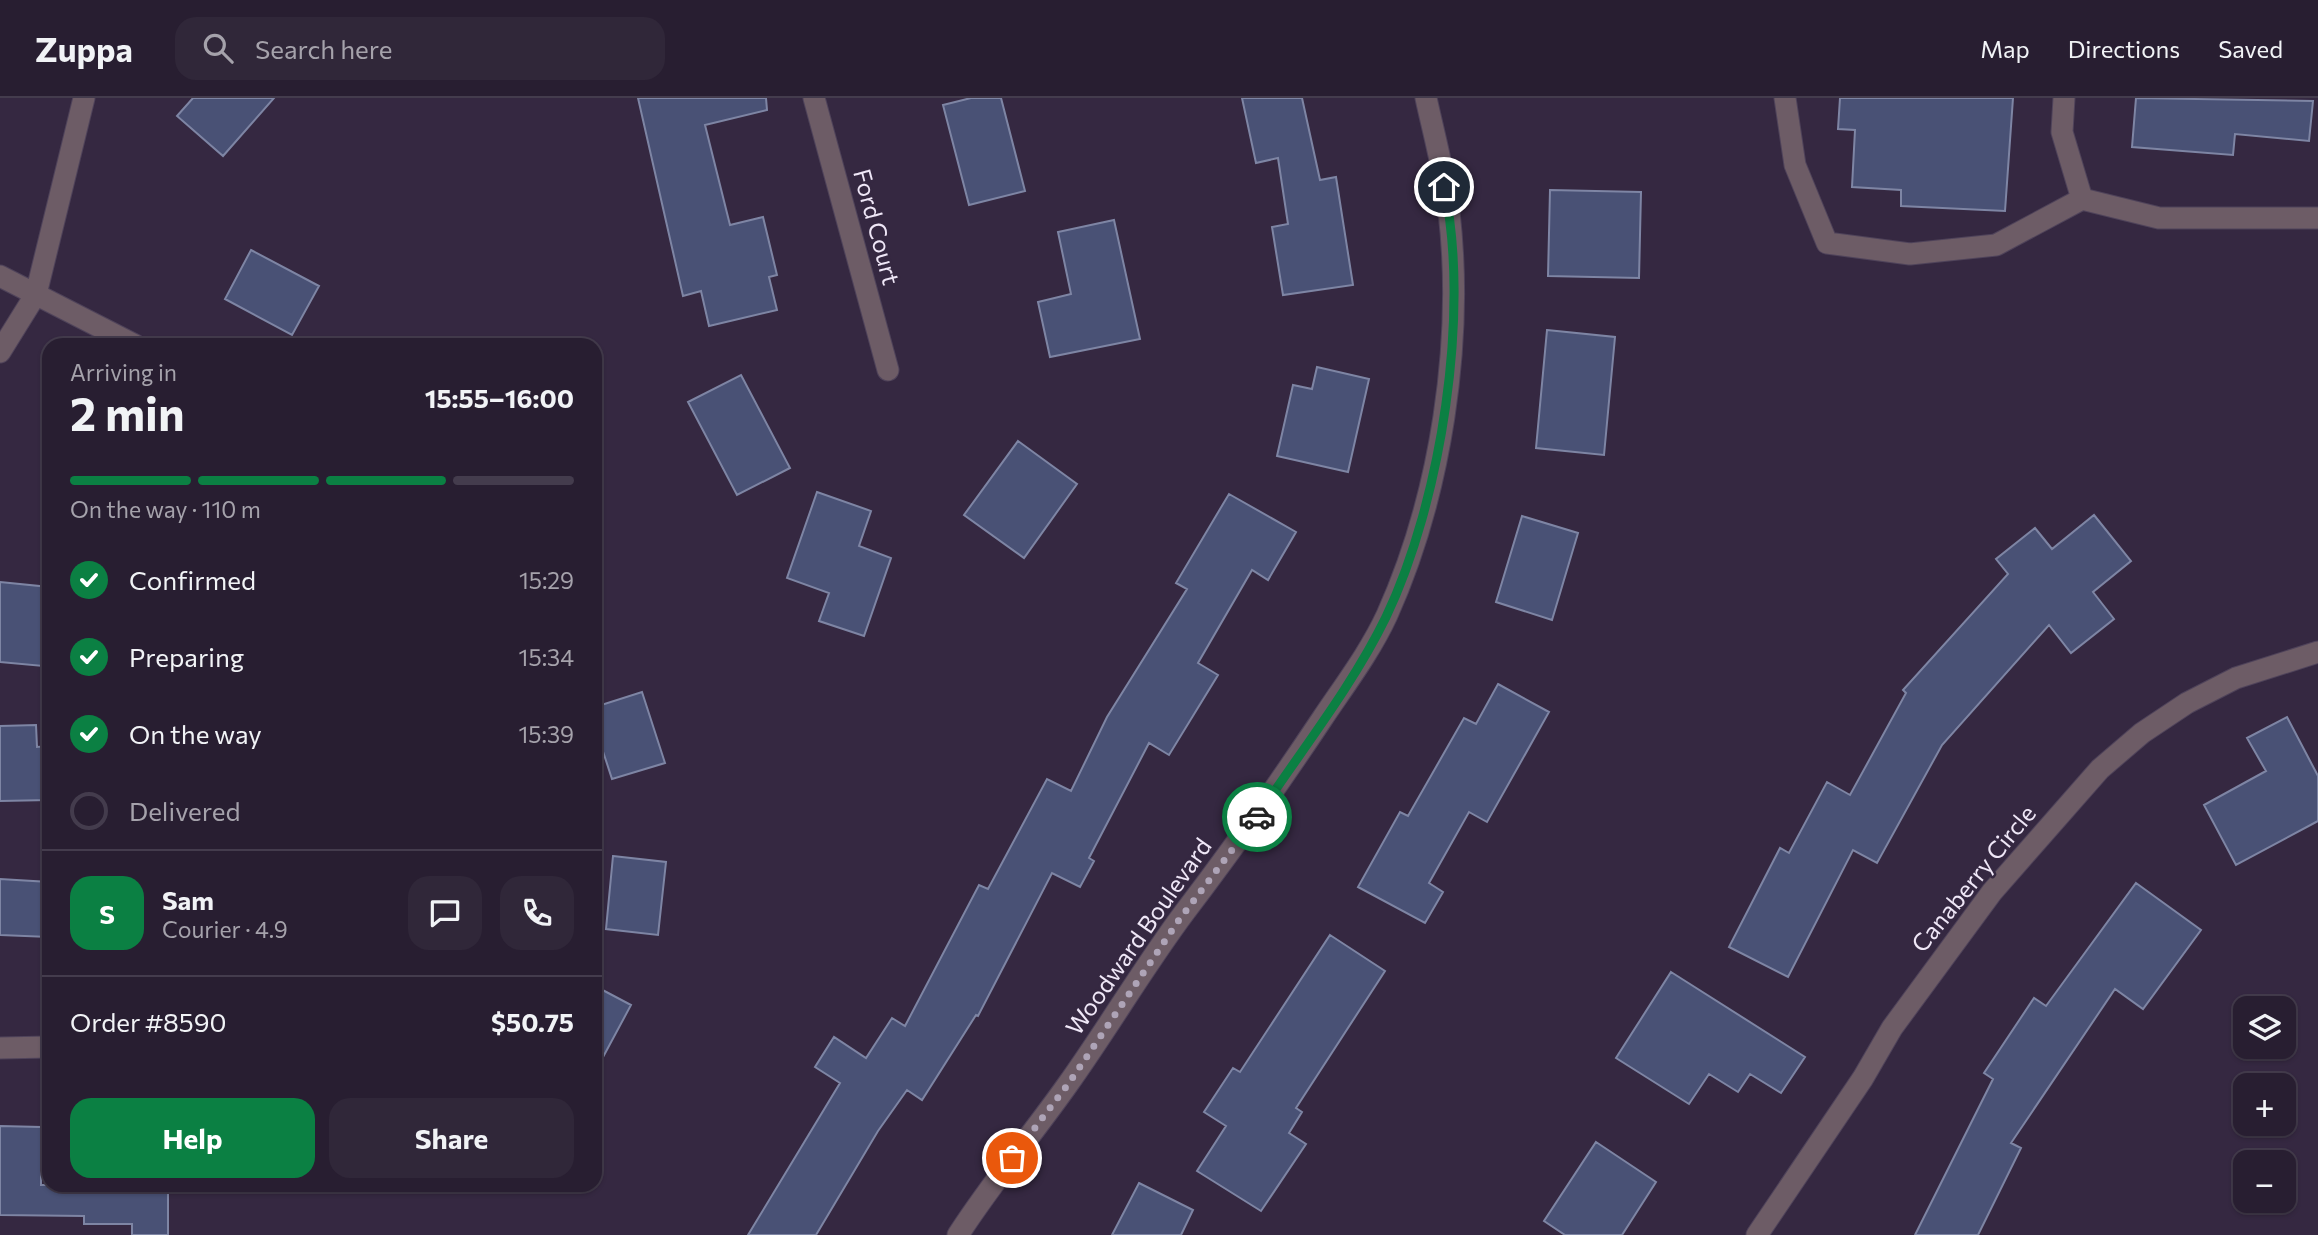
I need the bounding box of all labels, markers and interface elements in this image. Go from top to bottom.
search box [175,17,665,80]
text: Zuppa [35,28,133,69]
icon: search [199,29,237,67]
text: Search here [255,33,392,64]
text: Map [1980,34,2030,63]
text: Directions [2068,34,2180,63]
text: Saved [2218,34,2283,63]
pin [1414,157,1474,217]
street label: Ford Court [848,165,907,288]
icon: home [1425,168,1463,206]
text: Arriving in [70,358,177,386]
text: 15:55–16:00 [425,382,574,413]
text: 2 min [70,384,185,440]
text: On the way · 110 m [70,495,261,523]
icon: check [70,561,108,599]
text: Confirmed [129,564,256,595]
text: 15:29 [519,566,574,594]
icon: check [70,638,108,676]
text: Preparing [129,641,244,672]
text: 15:34 [519,643,574,671]
icon: check [70,715,108,753]
text: On the way [129,718,262,749]
text: 15:39 [518,720,574,748]
courier [1222,782,1292,852]
text: Delivered [129,795,240,826]
icon: car [1238,798,1276,836]
street label: Canaberry Circle [1905,799,2041,957]
street label: Woodward Boulevard [1059,832,1217,1040]
button: chat [408,876,482,950]
button: phone [500,876,574,950]
text: Sam [162,884,214,915]
text: S [99,898,115,929]
text: Courier · 4.9 [162,915,288,943]
map controls [2233,996,2296,1213]
button: layers [2233,996,2296,1059]
text: Order #8590 [70,1006,227,1037]
text: $50.75 [491,1006,574,1037]
button: + [2233,1073,2296,1136]
button: Help [70,1098,315,1178]
button: Share [329,1098,574,1178]
pin [982,1128,1042,1188]
icon: bag [993,1139,1031,1177]
button: − [2233,1150,2296,1213]

